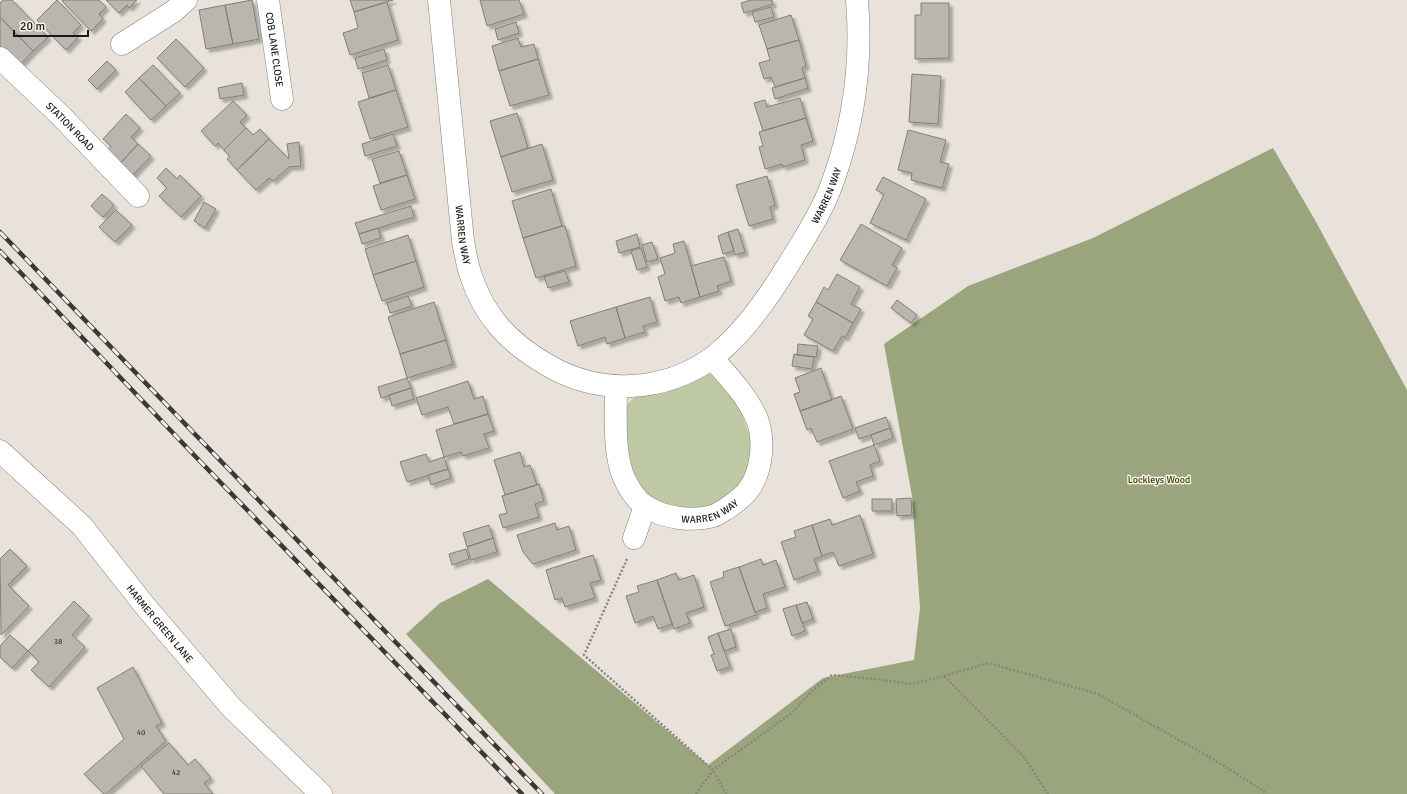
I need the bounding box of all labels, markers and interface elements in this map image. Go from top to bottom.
street label: COB LANE CLOSE [263,11,285,88]
scale bar [14,12,88,38]
text: 20 m [20,19,45,34]
street label: STATION ROAD [43,100,96,154]
street label: WARREN WAY [809,166,844,226]
street label: WARREN WAY [452,205,473,266]
park label: Lockleys Wood [1128,474,1190,486]
street label: WARREN WAY [681,497,741,526]
street label: HARMER GREEN LANE [124,583,196,665]
house number: 38 [54,636,62,646]
house number: 40 [137,727,145,737]
house number: 42 [172,767,180,777]

